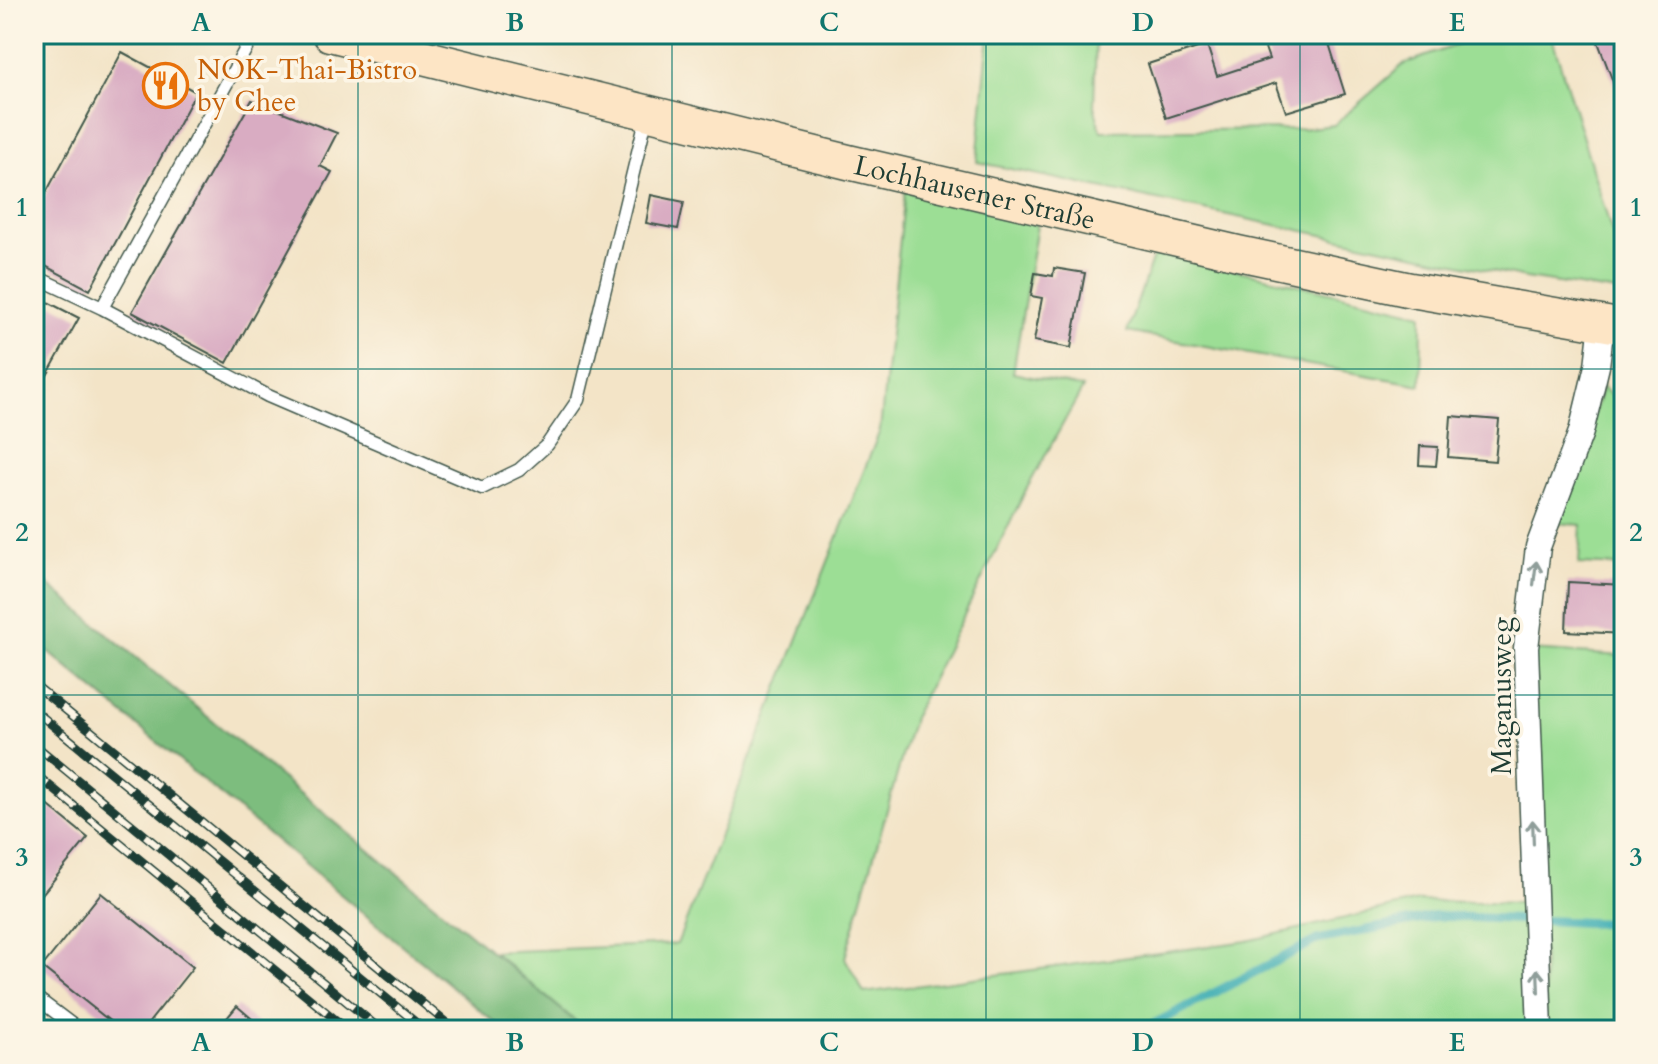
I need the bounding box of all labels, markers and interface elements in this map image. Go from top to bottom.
text: A [191,5,211,40]
text: B [506,5,524,40]
text: C [819,5,839,40]
text: D [1132,5,1154,40]
text: E [1449,5,1465,40]
place label: NOK-Thai-Bistro by Chee [197,51,417,121]
restaurant icon: NOK-Thai-Bistro by Chee [142,61,190,109]
street label: Lochhausener Straße [851,146,1099,239]
text: 1 [15,190,29,225]
text: 1 [1629,190,1643,225]
text: 2 [15,515,29,550]
text: 2 [1629,515,1643,550]
one-way arrow [1527,560,1542,587]
street label: Maganusweg [1483,617,1521,775]
one-way arrow [1525,819,1540,846]
text: 3 [15,840,29,875]
text: 3 [1629,840,1643,875]
one-way arrow [1530,968,1546,995]
text: A [191,1025,211,1060]
text: B [506,1025,524,1060]
text: C [819,1025,839,1060]
text: D [1132,1025,1154,1060]
text: E [1449,1025,1465,1060]

